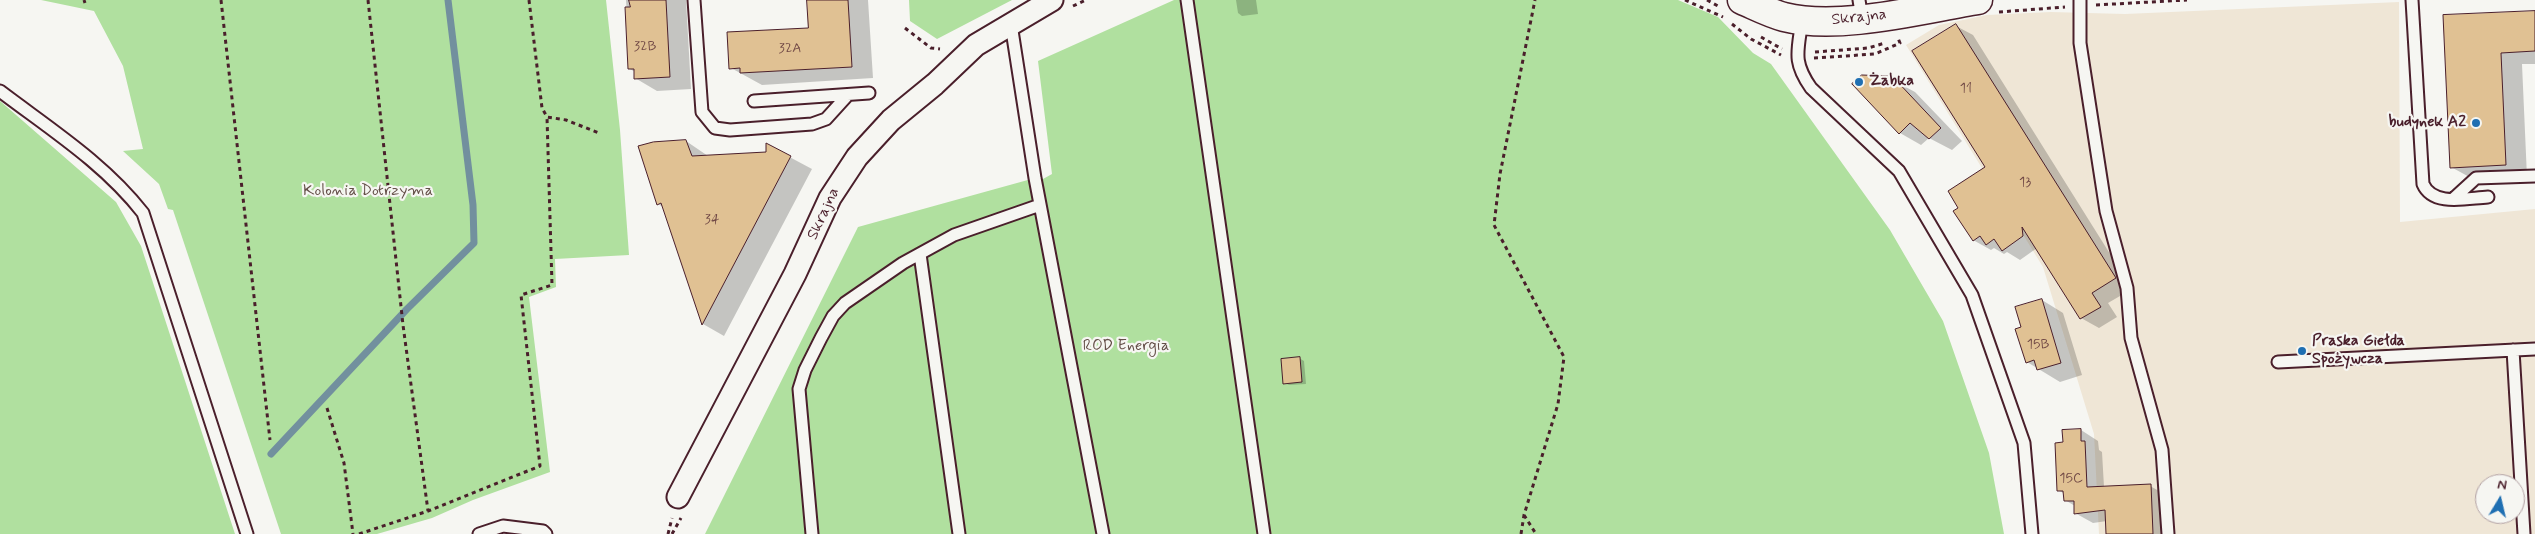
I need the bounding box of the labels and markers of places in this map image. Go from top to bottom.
place label: Żabka [1869,72,1914,92]
marker: Żabka [1853,76,1865,88]
place label: budynek A2 [2389,113,2466,133]
marker: budynek A2 [2470,117,2482,129]
place label: Praska Giełda Spożywcza [2312,332,2405,370]
marker: Praska Giełda Spożywcza [2296,345,2308,357]

